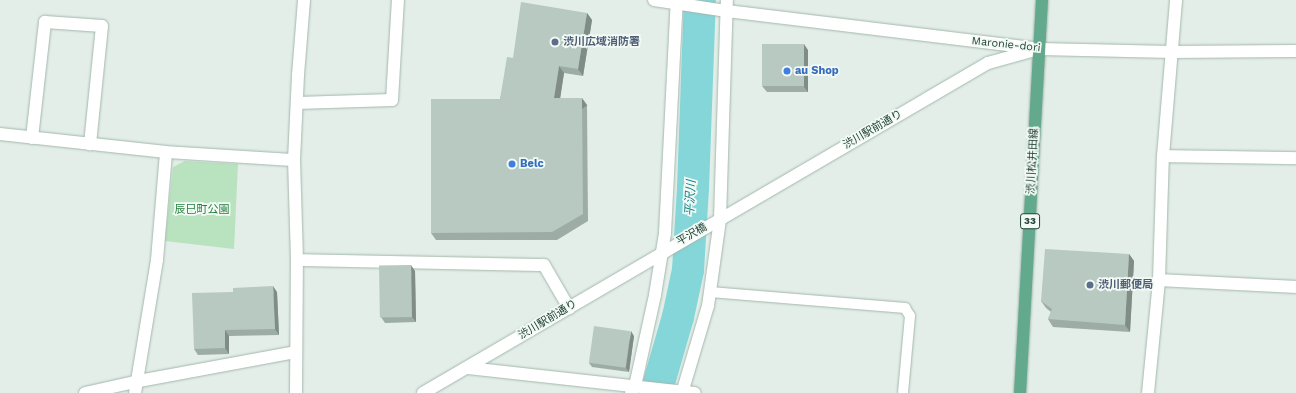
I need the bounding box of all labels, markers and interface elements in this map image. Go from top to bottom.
place label: 渋川広域消防署 [563,35,640,49]
street label: Maronie-dori [971,35,1041,55]
marker: 渋川広域消防署 [550,37,560,47]
place label: au Shop [795,64,839,78]
marker: au Shop [782,66,792,76]
street label: 渋川駅前通り [841,108,905,152]
street label: 渋川松井田線 [1025,128,1041,194]
place label: Belc [520,157,544,171]
marker: Belc [507,159,517,169]
water label: 平沢川 [683,180,699,216]
park label: 辰巳町公園 [175,203,229,217]
road number: 33 [1020,213,1040,229]
street label: 平沢橋 [674,221,710,249]
place label: 渋川郵便局 [1098,278,1153,292]
marker: 渋川郵便局 [1085,280,1095,290]
street label: 渋川駅前通り [516,297,580,343]

